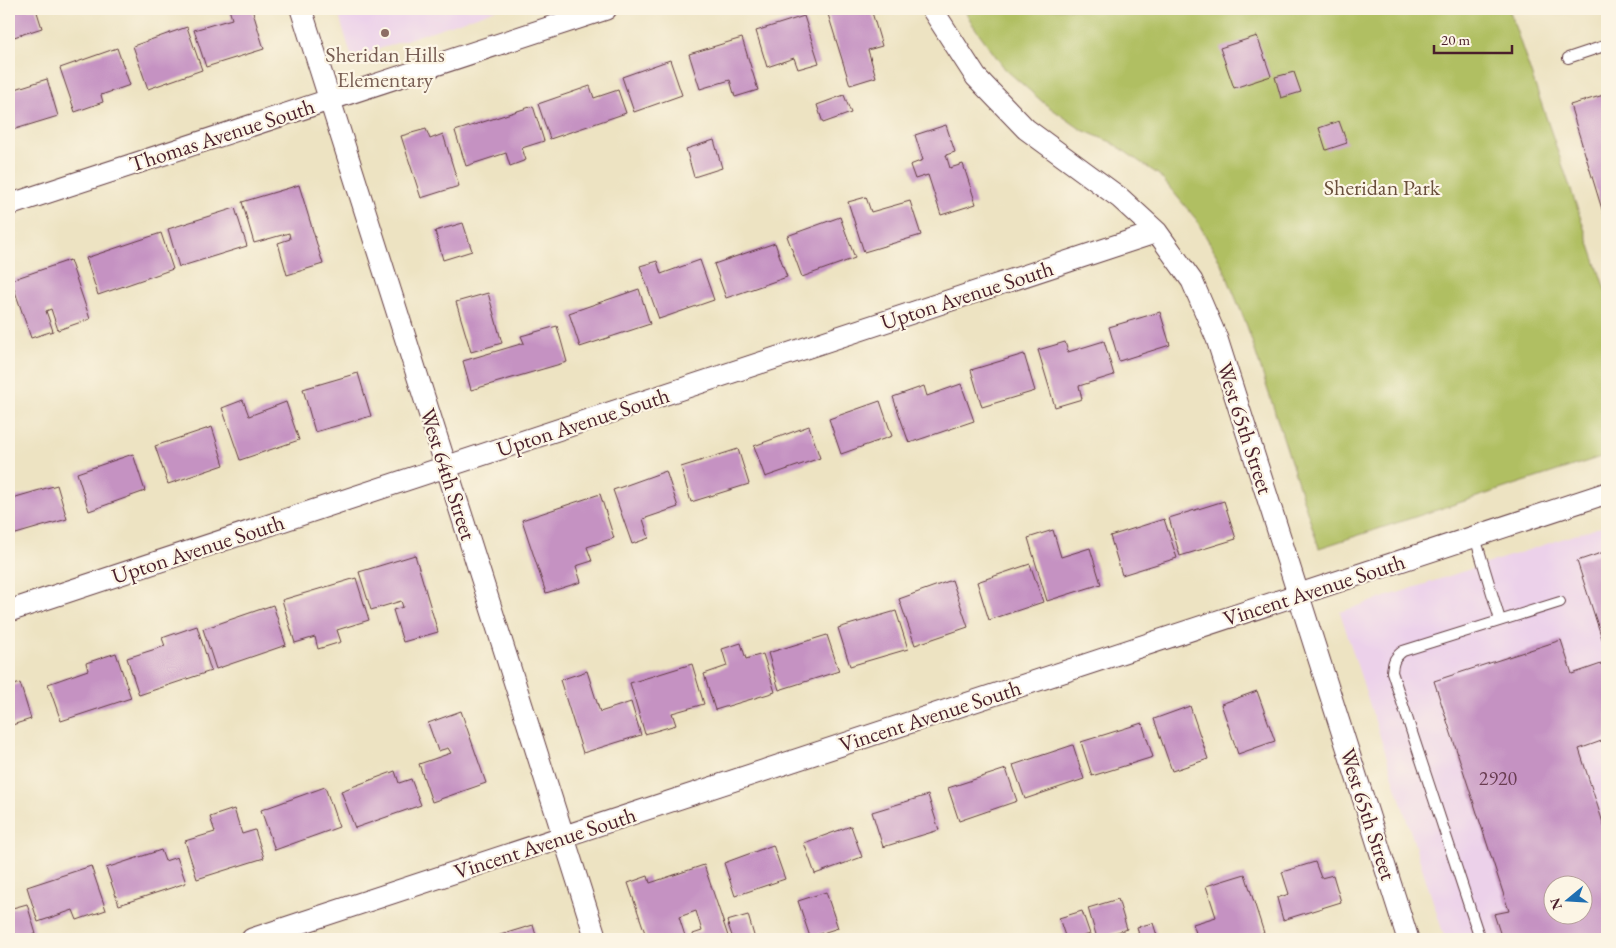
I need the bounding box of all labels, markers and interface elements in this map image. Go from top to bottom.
scale bar [1434,22,1511,54]
marker: Sheridan Hills Elementary [379,27,391,39]
text: 20 m [1441,30,1470,49]
place label: Sheridan Hills Elementary [325,40,445,94]
street label: Thomas Avenue South [126,91,318,179]
park label: Sheridan Park [1324,173,1441,202]
street label: Upton Avenue South [877,253,1057,337]
street label: West 65th Street [1210,358,1280,498]
street label: Upton Avenue South [493,380,673,464]
street label: West 64th Street [413,404,483,544]
street label: Upton Avenue South [108,507,288,591]
street label: Vincent Avenue South [1219,547,1409,633]
street label: Vincent Avenue South [835,673,1025,759]
street label: West 65th Street [1333,744,1403,884]
house number: 2920 [1479,765,1518,791]
street label: Vincent Avenue South [450,800,640,886]
north arrow [1544,876,1594,926]
text: N [1545,895,1566,912]

